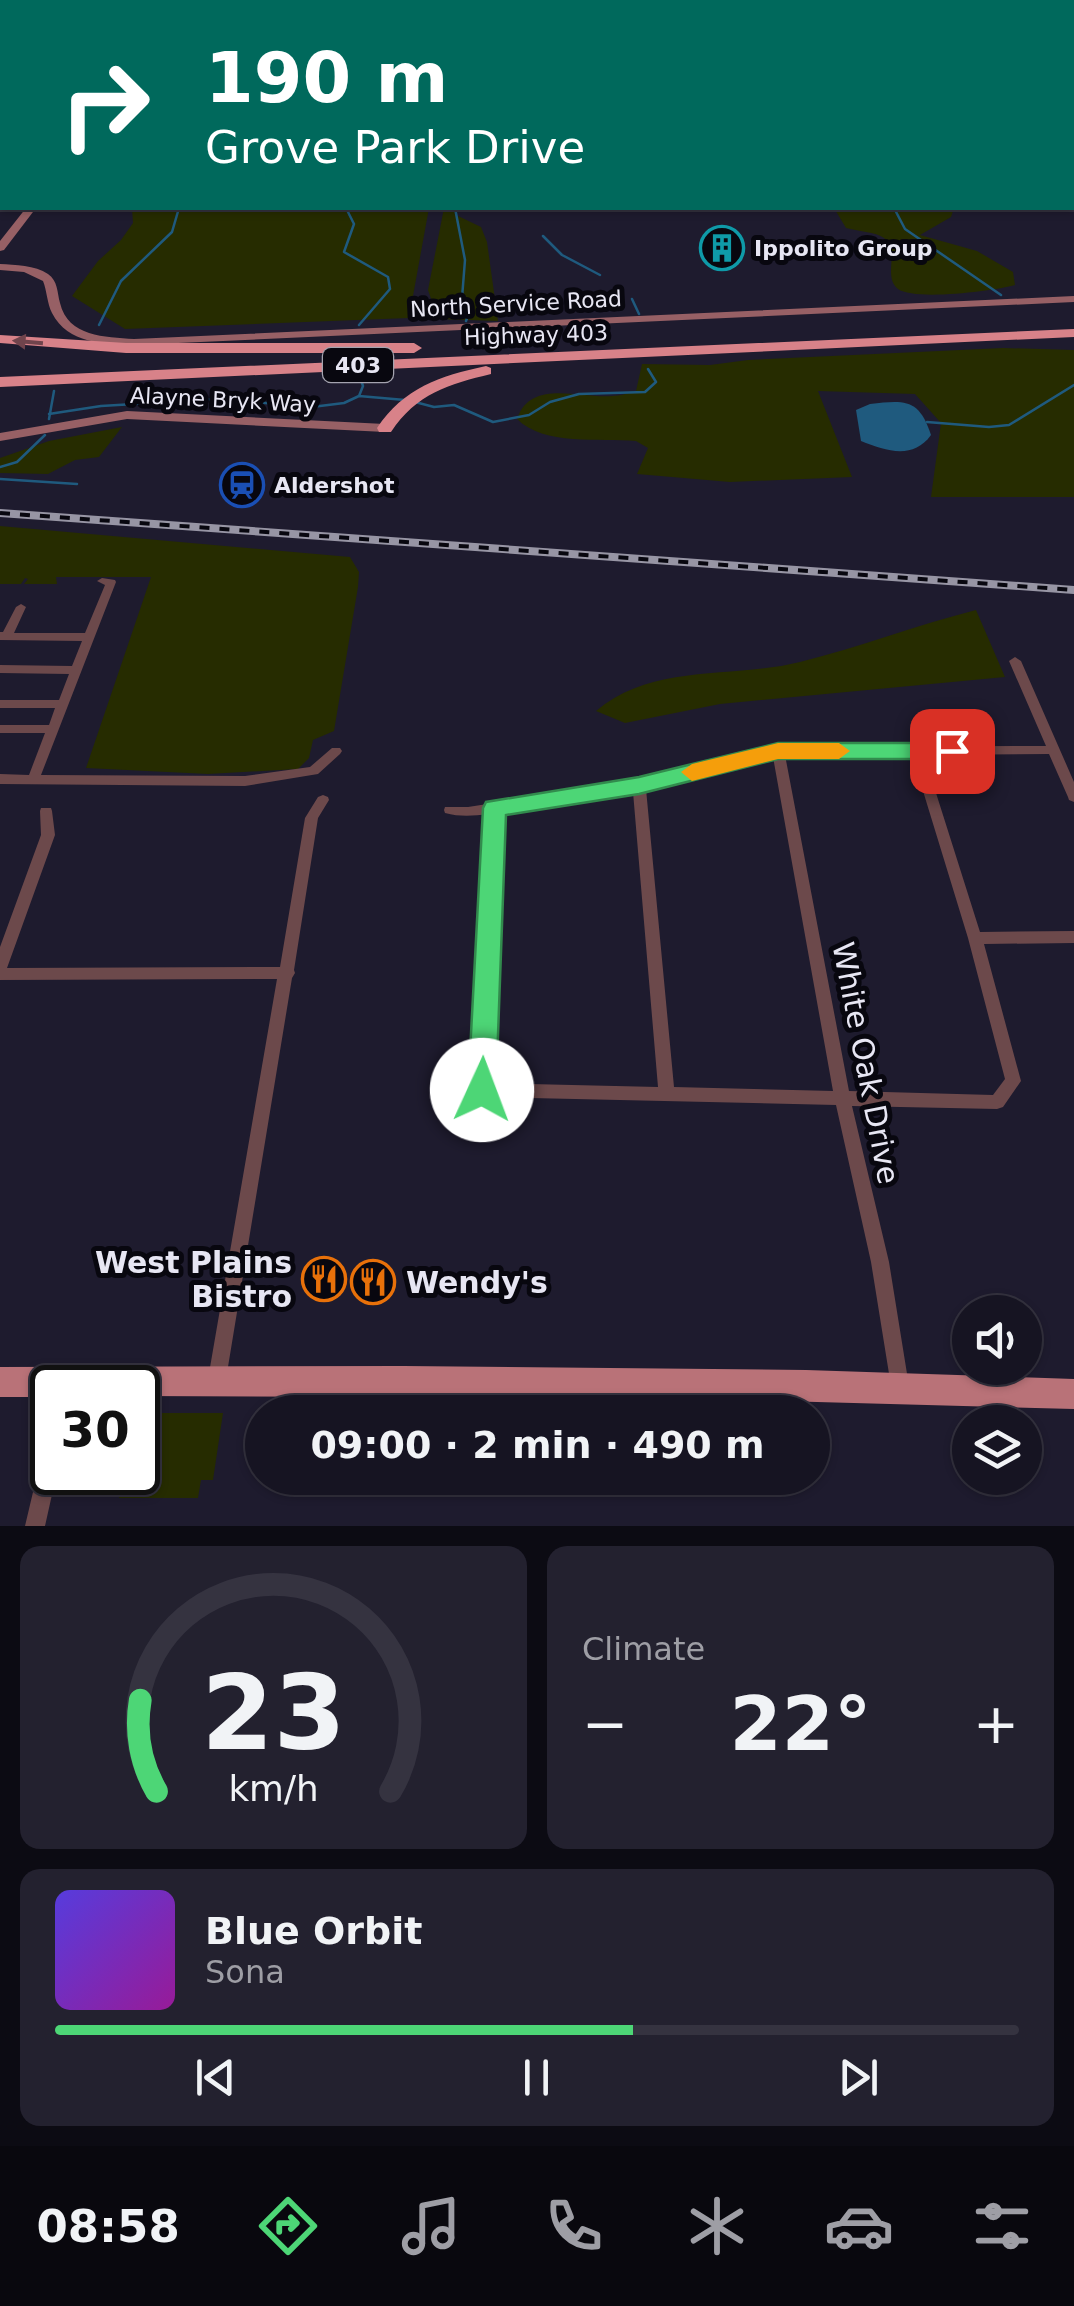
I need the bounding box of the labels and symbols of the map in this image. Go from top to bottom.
building icon: Ippolito Group [699,225,745,271]
place label: Ippolito Group [754,236,933,261]
street label: North Service Road [409,286,623,322]
street label: Highway 403 [464,320,608,350]
one-way arrow [11,333,43,349]
road number: 403 [323,348,393,382]
street label: Alayne Bryk Way [130,383,316,417]
station icon: Aldershot [219,462,265,508]
place label: Aldershot [274,473,395,498]
pin [910,709,995,794]
street label: White Oak Drive [825,939,907,1187]
position arrow [430,1038,534,1142]
place label: West Plains Bistro [95,1245,292,1314]
restaurant icon: West Plains Bistro [301,1256,347,1302]
restaurant icon: Wendy's [350,1259,396,1305]
place label: Wendy's [406,1265,548,1300]
speed limit sign: 30 [30,1365,160,1495]

